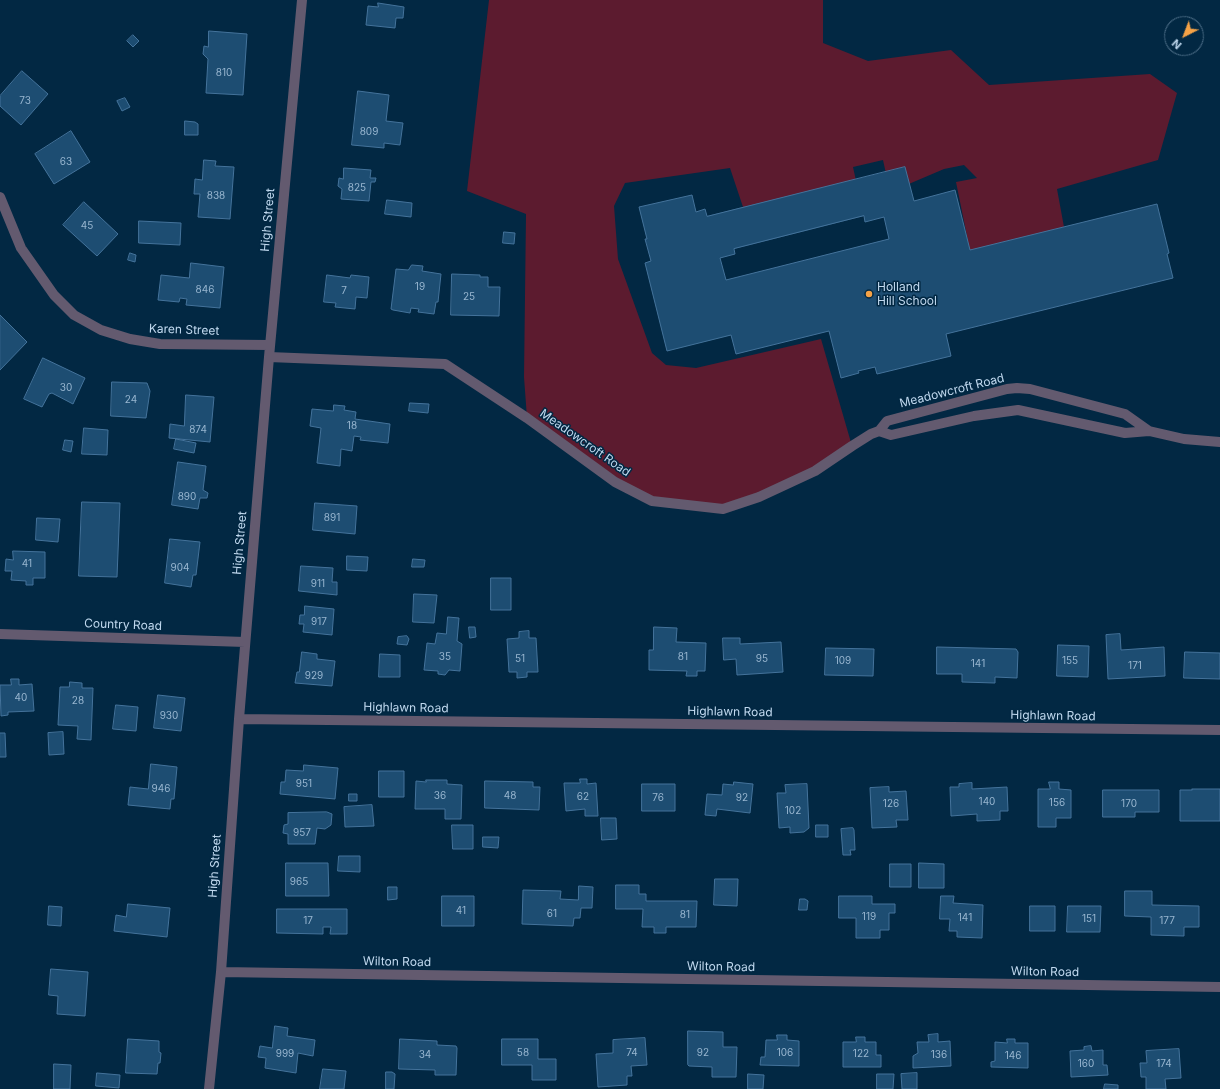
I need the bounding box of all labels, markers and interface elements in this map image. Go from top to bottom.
north arrow [1164,16,1204,56]
text: N [1169,36,1184,52]
house number: 810 [216,67,232,79]
house number: 73 [19,95,31,107]
house number: 809 [360,126,378,138]
house number: 63 [60,156,72,168]
house number: 825 [348,182,366,194]
street label: High Street [258,188,278,252]
house number: 838 [207,190,225,202]
house number: 45 [81,220,93,232]
place label: Holland Hill School [877,280,937,308]
house number: 19 [415,281,425,293]
house number: 846 [196,284,214,296]
house number: 7 [341,285,347,297]
marker: Holland Hill School [864,289,874,299]
house number: 25 [463,291,475,303]
street label: Karen Street [149,322,219,338]
street label: Meadowcroft Road [898,371,1006,411]
house number: 30 [60,382,72,394]
house number: 24 [125,394,137,406]
street label: Meadowcroft Road [537,406,633,480]
house number: 18 [347,420,357,432]
house number: 874 [189,424,207,436]
house number: 890 [178,491,196,503]
street label: High Street [230,511,250,575]
house number: 891 [324,512,340,524]
house number: 41 [22,558,32,570]
house number: 904 [171,562,189,574]
house number: 911 [311,578,325,590]
street label: Country Road [84,616,162,634]
house number: 917 [311,616,327,628]
house number: 35 [439,651,451,663]
house number: 81 [678,651,688,663]
house number: 51 [515,653,525,665]
house number: 95 [756,653,768,665]
house number: 109 [835,655,851,667]
house number: 155 [1062,655,1078,667]
house number: 141 [971,658,985,670]
house number: 171 [1128,660,1142,672]
house number: 929 [305,670,323,682]
house number: 40 [15,692,27,704]
house number: 28 [72,695,84,707]
street label: Highlawn Road [363,700,449,716]
street label: Highlawn Road [687,704,773,720]
street label: Highlawn Road [1010,708,1096,724]
house number: 930 [160,710,178,722]
house number: 951 [296,778,312,790]
house number: 946 [152,783,170,795]
house number: 36 [434,790,446,802]
house number: 48 [504,790,516,802]
house number: 62 [577,791,589,803]
house number: 76 [652,792,664,804]
house number: 92 [736,792,748,804]
house number: 140 [979,796,995,808]
house number: 156 [1049,797,1065,809]
house number: 126 [883,798,899,810]
house number: 170 [1121,798,1137,810]
house number: 102 [785,805,801,817]
house number: 957 [293,827,311,839]
street label: High Street [206,834,224,898]
house number: 965 [290,876,308,888]
house number: 41 [456,905,466,917]
house number: 61 [547,908,557,920]
house number: 81 [680,909,690,921]
house number: 119 [862,911,876,923]
house number: 141 [958,912,972,924]
house number: 151 [1082,913,1096,925]
house number: 17 [303,915,313,927]
house number: 177 [1159,915,1175,927]
street label: Wilton Road [363,954,431,970]
street label: Wilton Road [687,959,755,975]
street label: Wilton Road [1011,964,1079,980]
house number: 58 [517,1047,529,1059]
house number: 74 [626,1047,638,1059]
house number: 92 [697,1047,709,1059]
house number: 106 [777,1047,793,1059]
house number: 999 [276,1048,294,1060]
house number: 122 [853,1048,869,1060]
house number: 34 [419,1049,431,1061]
house number: 136 [931,1049,947,1061]
house number: 146 [1005,1050,1021,1062]
house number: 160 [1078,1058,1094,1070]
house number: 174 [1156,1058,1172,1070]

